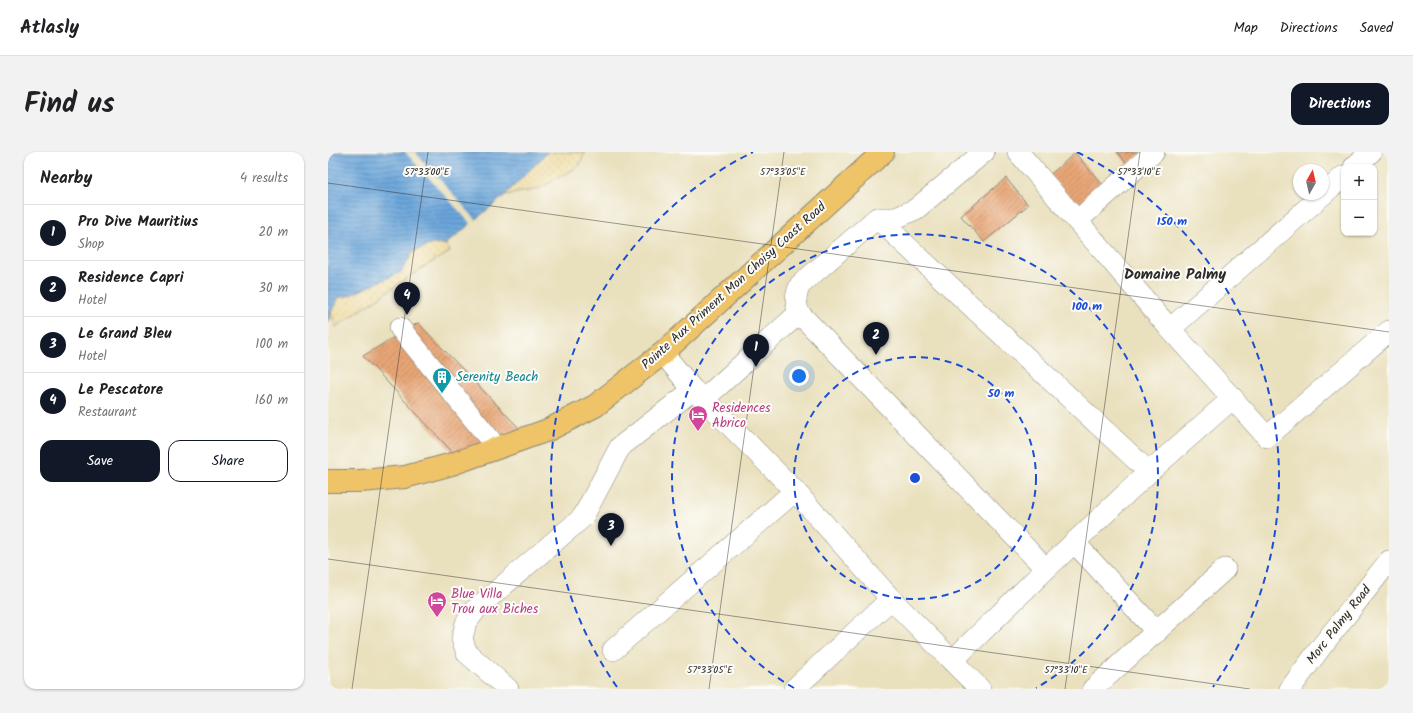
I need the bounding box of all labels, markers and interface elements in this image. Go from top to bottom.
text: Atlasly [20,13,79,43]
text: Map [1233,17,1258,39]
text: Directions [1280,17,1338,39]
text: Saved [1360,17,1393,39]
text: Find us [24,82,115,127]
button: Directions [1291,83,1389,125]
text: 57°33'00"E [404,164,451,180]
text: 57°33'05"E [760,164,807,180]
text: 57°33'10"E [1117,164,1162,180]
north arrow [1293,164,1329,200]
map controls [1341,164,1377,236]
button: + [1341,164,1377,200]
text: Nearby [40,165,92,192]
text: 4 results [240,168,288,189]
street label: Pointe Aux Priment Mon Choisy Coast Road [637,197,831,375]
button: − [1341,200,1377,236]
text: Pro Dive Mauritius [78,210,198,234]
text: 150 m [1157,212,1187,231]
text: 1 [51,222,55,243]
text: 20 m [258,222,288,243]
text: Shop [78,234,104,255]
district label: Domaine Palmy [1124,263,1226,287]
text: Residence Capri [78,266,184,290]
text: 2 [49,278,57,299]
text: 30 m [259,278,288,299]
pin: 4 [394,282,420,315]
text: Hotel [78,290,107,311]
text: 100 m [1072,297,1102,316]
text: Le Grand Bleu [78,322,171,346]
pin: 2 [863,322,889,355]
text: 3 [49,334,57,355]
text: 100 m [255,334,288,355]
pin: 1 [743,334,769,367]
text: Hotel [78,346,107,367]
building icon: Serenity Beach [431,366,453,394]
your location [789,366,809,386]
place label: Serenity Beach [456,367,538,388]
text: Le Pescatore [78,378,163,402]
text: 50 m [987,384,1015,403]
text: 4 [49,390,57,411]
text: 160 m [255,390,288,411]
place label: Residences Abrico [712,398,771,434]
text: Restaurant [78,402,137,423]
hotel icon: Residences Abrico [687,404,709,432]
button: Save [40,440,160,482]
button: Share [168,440,288,482]
centre of rings [908,471,922,485]
pin: 3 [598,513,624,546]
street label: Morc Palmy Road [1301,581,1377,669]
place label: Blue Villa Trou aux Biches [451,584,539,620]
hotel icon: Blue Villa Trou aux Biches [426,590,448,618]
text: 57°33'05"E [687,662,734,678]
text: 57°33'10"E [1044,662,1089,678]

